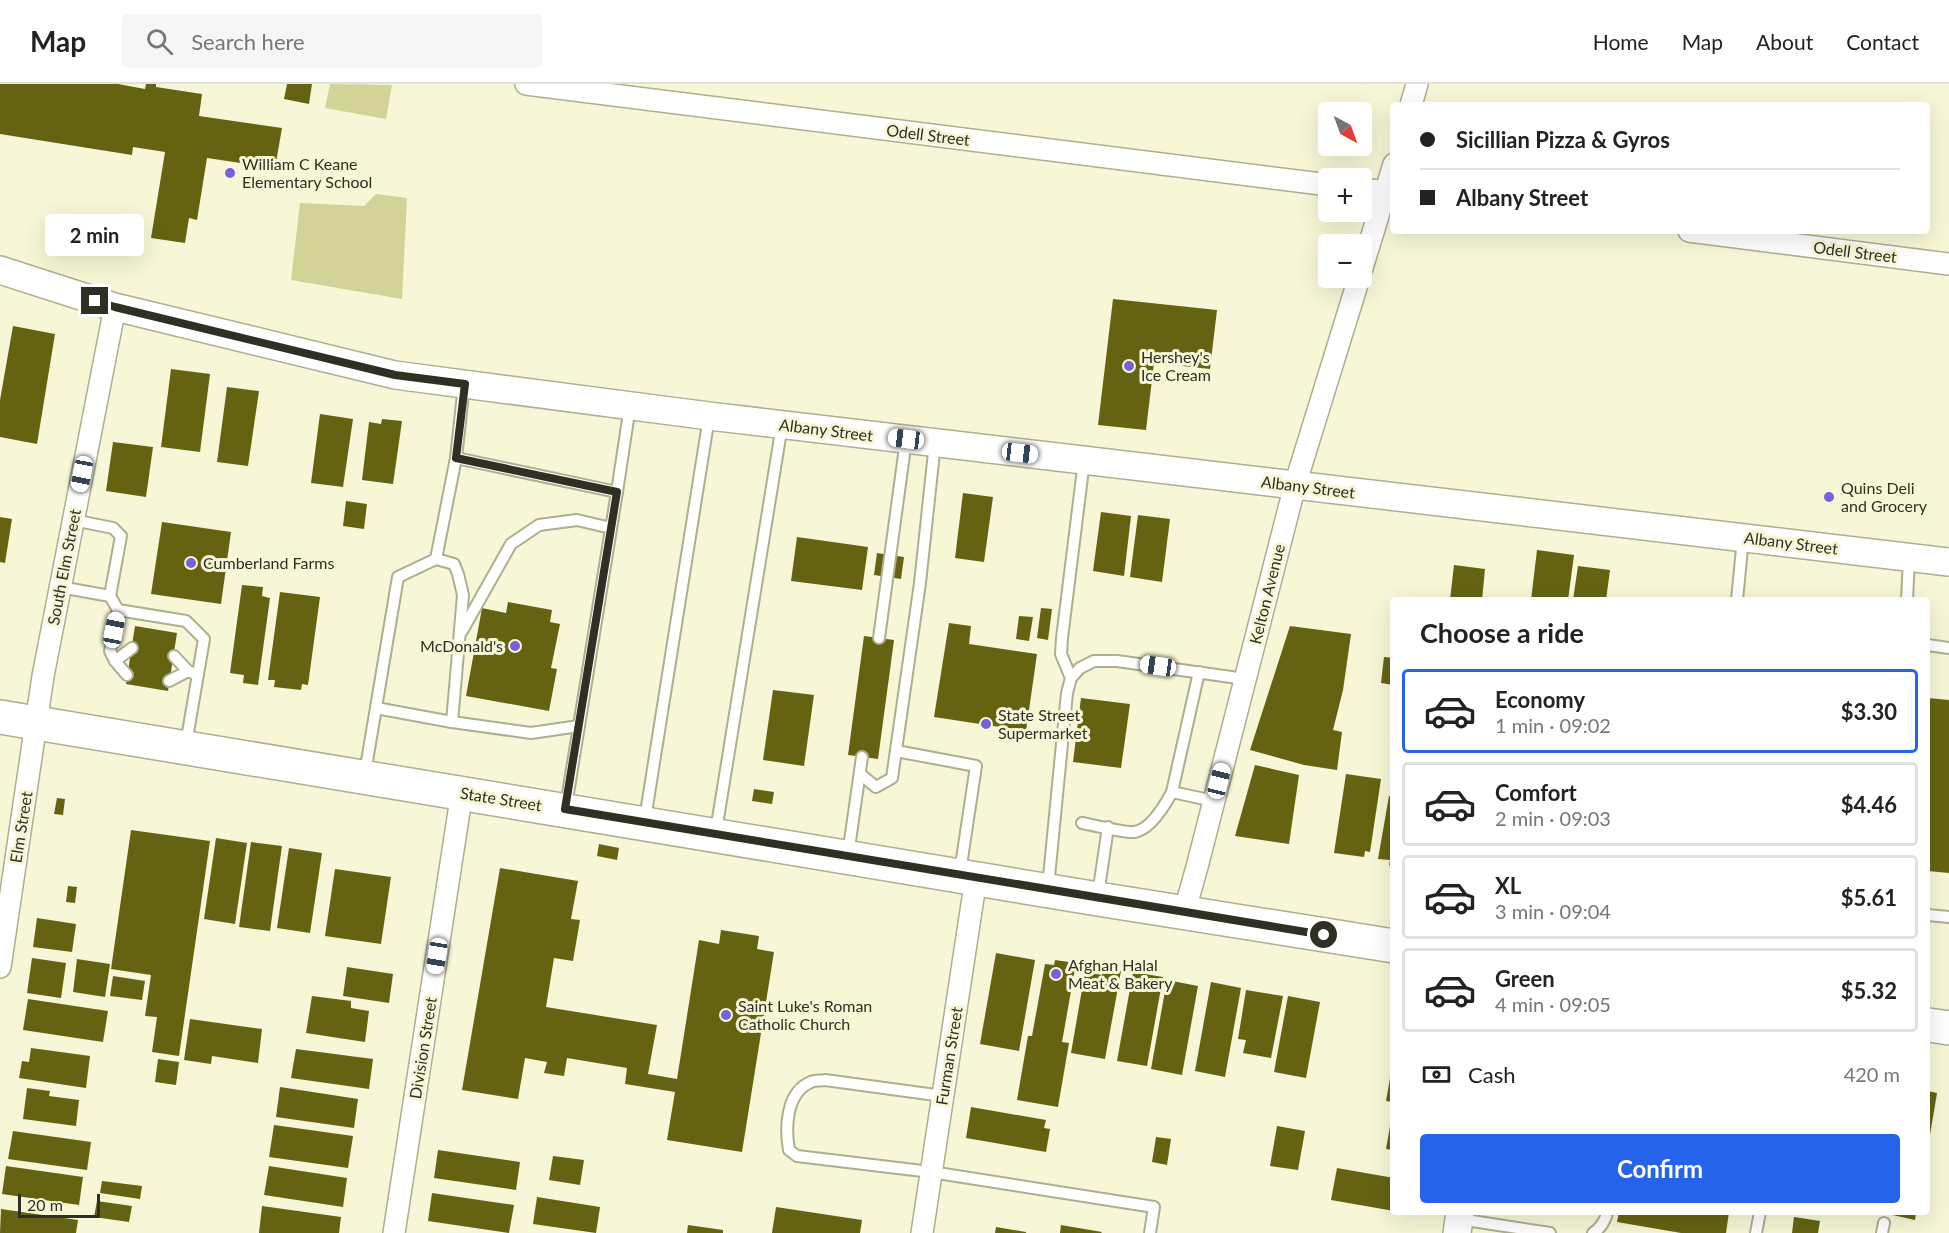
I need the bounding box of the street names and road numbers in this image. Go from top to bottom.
street label: Odell Street [885,120,971,149]
street label: Odell Street [1812,237,1898,266]
street label: Albany Street [778,414,874,445]
street label: Albany Street [1260,471,1356,502]
street label: South Elm Street [43,507,84,626]
street label: Albany Street [1743,527,1839,558]
street label: Kelton Avenue [1245,542,1288,646]
street label: State Street [459,783,543,814]
street label: Elm Street [5,789,36,864]
street label: Division Street [405,995,440,1100]
street label: Furman Street [931,1005,966,1107]

